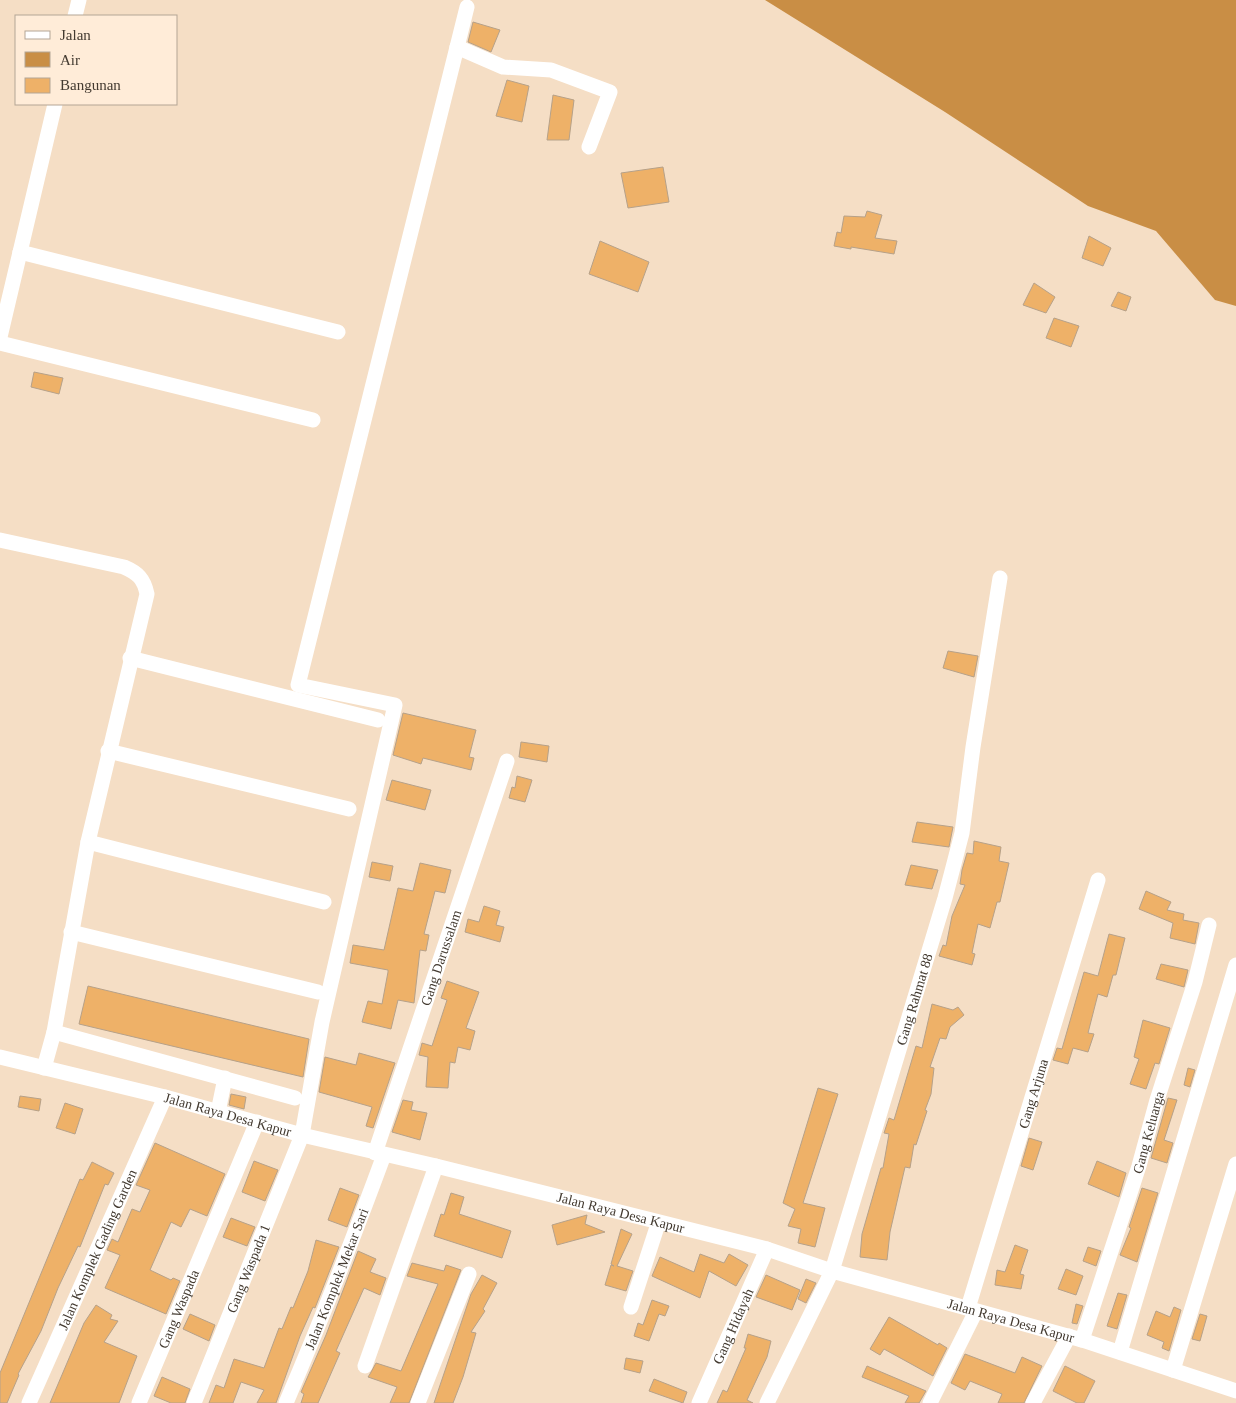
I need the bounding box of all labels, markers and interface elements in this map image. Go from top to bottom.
legend [15,15,178,105]
text: Jalan [60,27,91,43]
text: Air [60,52,80,68]
text: Bangunan [60,77,121,93]
street label: Gang Darussalam [418,908,464,1008]
street label: Gang Rahmat 88 [894,952,936,1047]
street label: Gang Arjuna [1016,1056,1051,1130]
street label: Gang Keluarga [1130,1089,1168,1176]
street label: Jalan Raya Desa Kapur [163,1090,293,1140]
street label: Jalan Komplek Gading Garden [56,1167,140,1332]
street label: Jalan Raya Desa Kapur [555,1190,686,1236]
street label: Jalan Komplek Mekar Sari [302,1206,371,1352]
street label: Gang Waspada 1 [224,1222,273,1315]
street label: Gang Waspada [156,1267,202,1351]
street label: Gang Hidayah [710,1286,757,1367]
street label: Jalan Raya Desa Kapur [946,1296,1076,1346]

